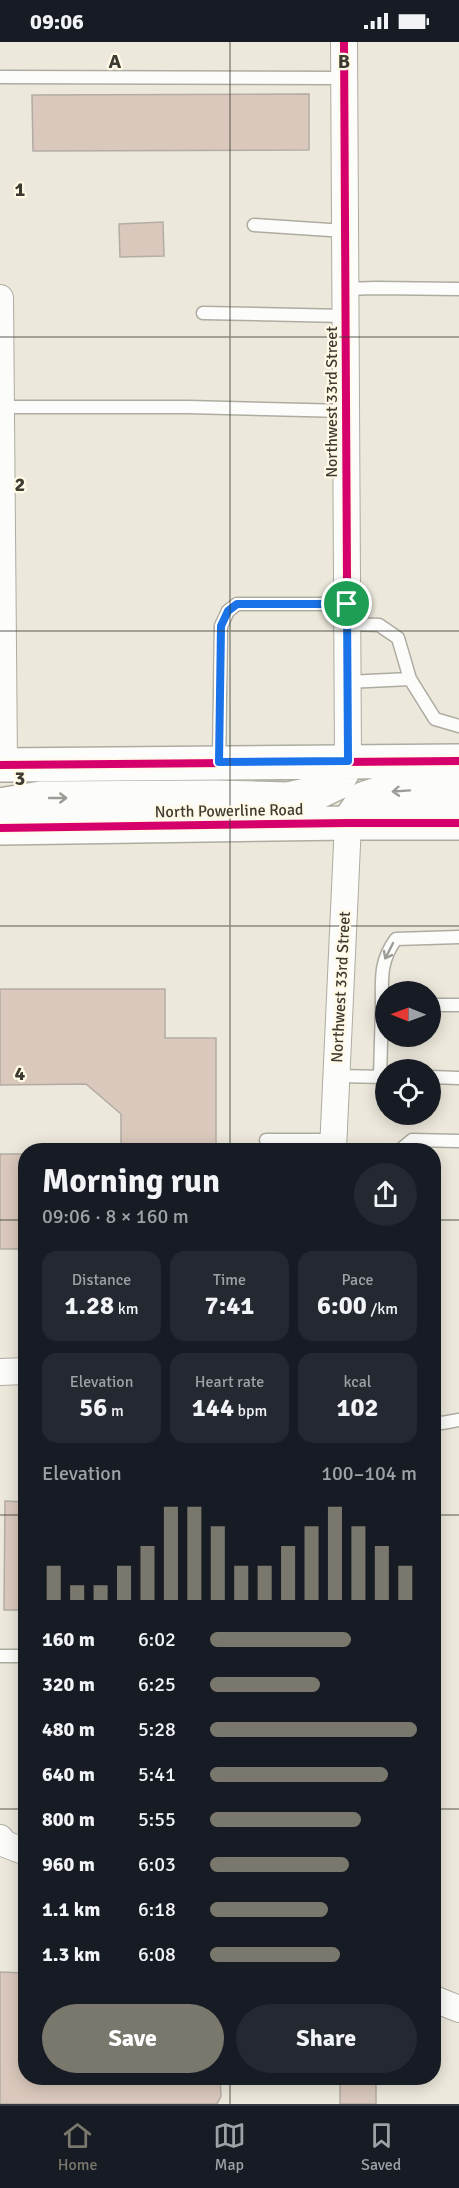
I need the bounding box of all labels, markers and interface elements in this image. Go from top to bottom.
text: 09:06 [30,8,84,35]
text: A [109,49,122,74]
text: B [338,49,350,74]
text: 1 [15,177,26,202]
street label: Northwest 33rd Street [322,326,342,478]
text: 2 [15,472,25,497]
pin [321,578,372,629]
icon: arrive [330,587,363,620]
text: 3 [15,766,25,791]
one-way arrow [391,786,411,797]
one-way arrow [47,792,67,804]
street label: North Powerline Road [154,800,304,822]
street label: Northwest 33rd Street [327,910,355,1063]
one-way arrow [383,942,395,960]
north arrow [375,981,441,1047]
map controls [375,981,441,1125]
button: locate [375,1059,441,1125]
text: 4 [15,1061,26,1086]
text: Morning run [42,1161,220,1202]
button: share [354,1163,417,1226]
text: 09:06 · 8 × 160 m [42,1204,189,1229]
text: Distance [72,1270,131,1290]
text: Time [213,1270,246,1290]
text: Pace [341,1270,374,1290]
text: 1.28 [65,1290,114,1322]
text: 7:41 [205,1290,254,1322]
text: 6:00 [317,1290,367,1322]
text: km [114,1299,138,1319]
text: /km [367,1299,398,1319]
text: Elevation [70,1372,133,1392]
text: Heart rate [195,1372,264,1392]
text: kcal [343,1372,372,1392]
text: 56 [79,1392,107,1424]
text: 144 [192,1392,234,1424]
text: 102 [336,1392,379,1424]
text: m [107,1401,124,1421]
text: bpm [234,1401,267,1421]
text: Elevation [42,1461,122,1486]
text: 100–104 m [321,1461,417,1486]
text: 160 m [42,1627,95,1652]
text: 6:02 [138,1627,176,1652]
text: 320 m [42,1672,95,1697]
text: 6:25 [138,1672,176,1697]
text: 480 m [42,1717,95,1742]
text: 5:28 [138,1717,176,1742]
text: 640 m [42,1762,95,1787]
text: 5:41 [138,1762,176,1787]
text: 800 m [42,1807,95,1832]
text: 5:55 [138,1807,176,1832]
text: 960 m [42,1852,95,1877]
text: 6:03 [138,1852,176,1877]
text: 1.1 km [42,1897,100,1922]
text: 6:18 [138,1897,176,1922]
text: 1.3 km [42,1942,100,1967]
text: 6:08 [138,1942,176,1967]
button: Save [42,2004,224,2073]
button: Share [236,2004,417,2073]
tab: Home [58,2119,98,2175]
tab: Map [213,2119,246,2175]
tab: Saved [361,2119,401,2175]

